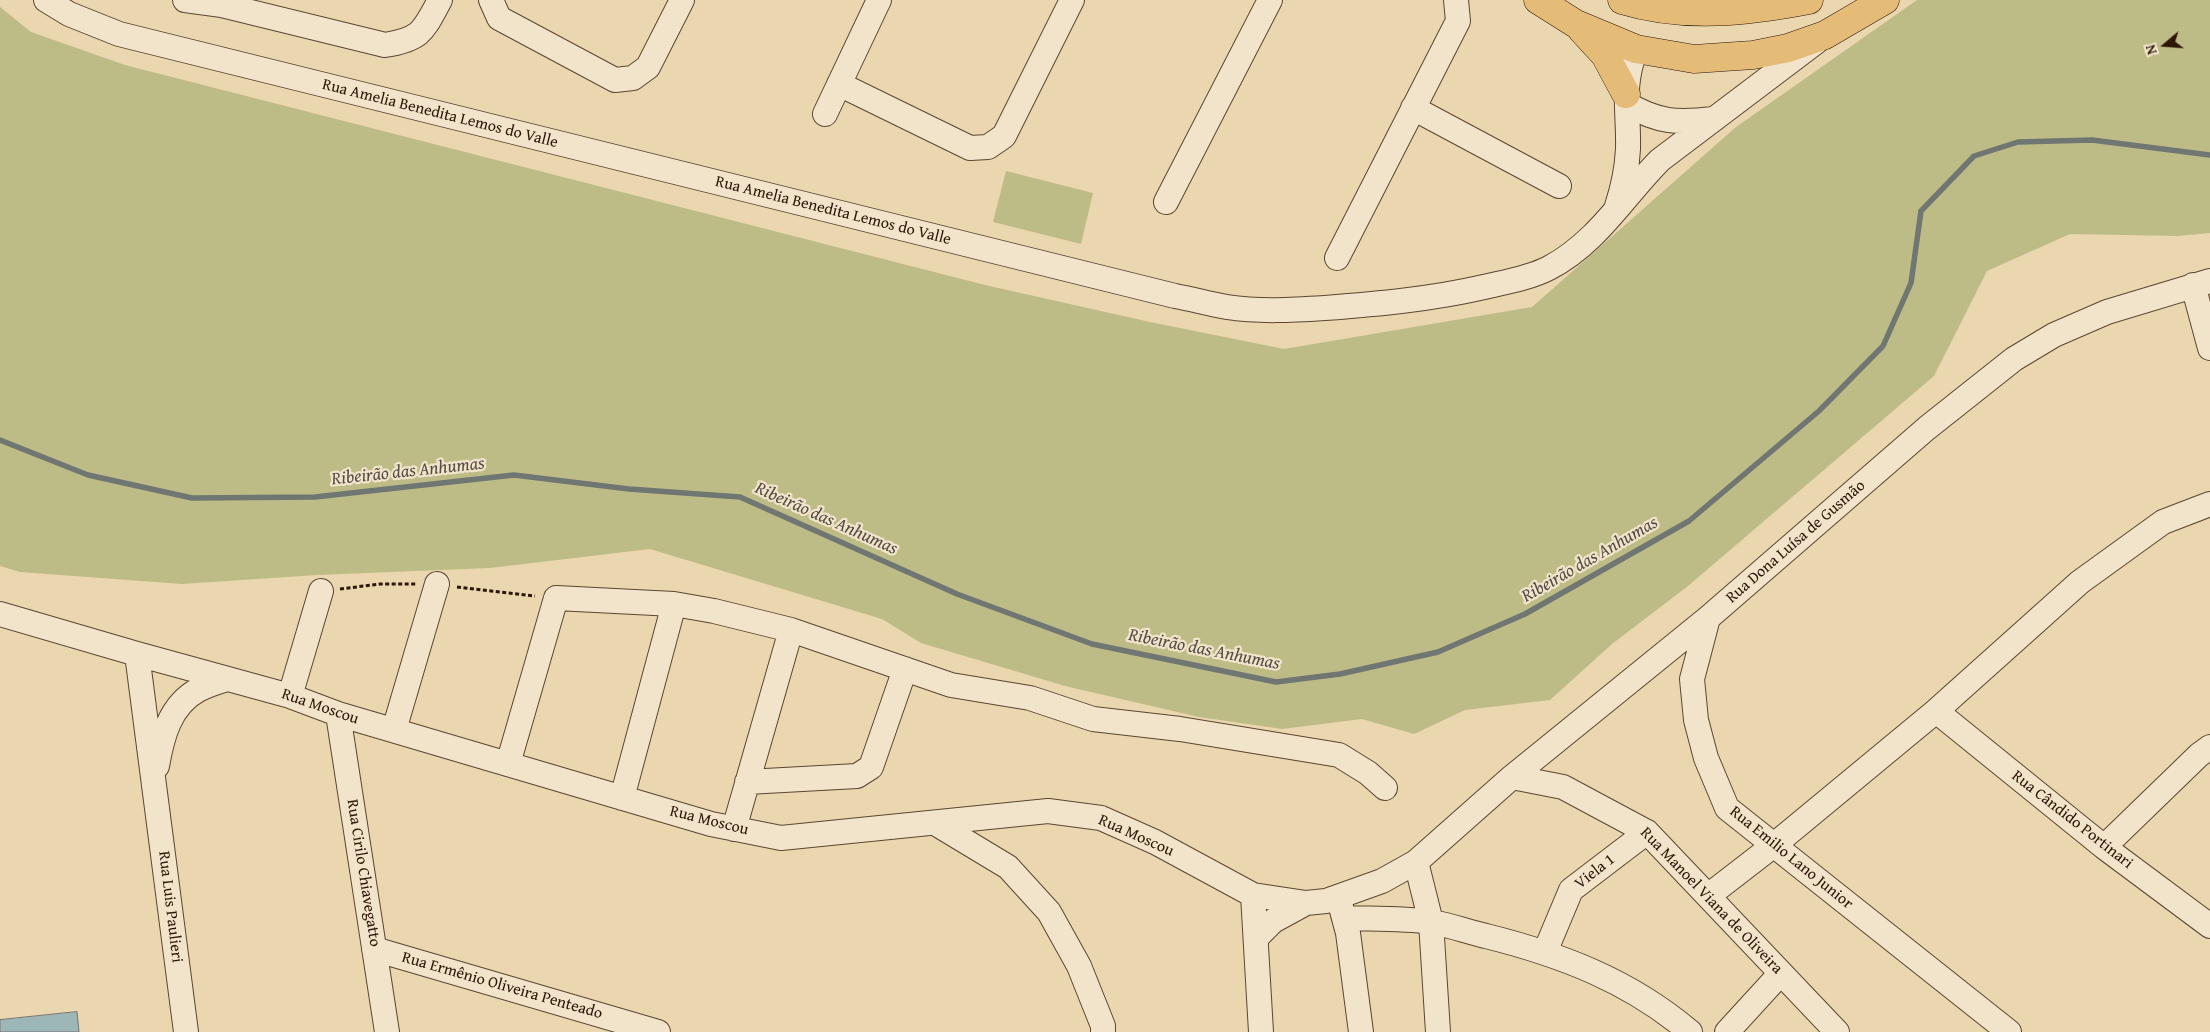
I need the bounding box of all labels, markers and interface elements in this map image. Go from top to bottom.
north arrow [2140,20,2190,70]
text: N [2140,42,2162,57]
street label: Rua Amelia Benedita Lemos do Valle [320,75,560,153]
street label: Rua Amelia Benedita Lemos do Valle [713,172,953,250]
water label: Ribeirão das Anhumas [330,453,486,491]
street label: Rua Dona Luísa de Gusmão [1722,476,1870,608]
water label: Ribeirão das Anhumas [751,478,901,560]
water label: Ribeirão das Anhumas [1518,512,1662,608]
water label: Ribeirão das Anhumas [1127,625,1281,675]
street label: Rua Moscou [279,685,361,729]
street label: Rua Cândido Portinari [2008,767,2136,873]
street label: Rua Cirilo Chiavegatto [342,798,384,948]
street label: Rua Moscou [668,802,750,840]
street label: Rua Emilio Lano Junior [1725,802,1857,914]
street label: Rua Moscou [1095,811,1177,861]
street label: Rua Manoel Viana de Oliveira [1636,824,1786,978]
street label: Rua Luis Paulieri [154,850,186,964]
street label: Viela 1 [1571,850,1619,894]
street label: Rua Ermênio Oliveira Penteado [400,948,604,1024]

